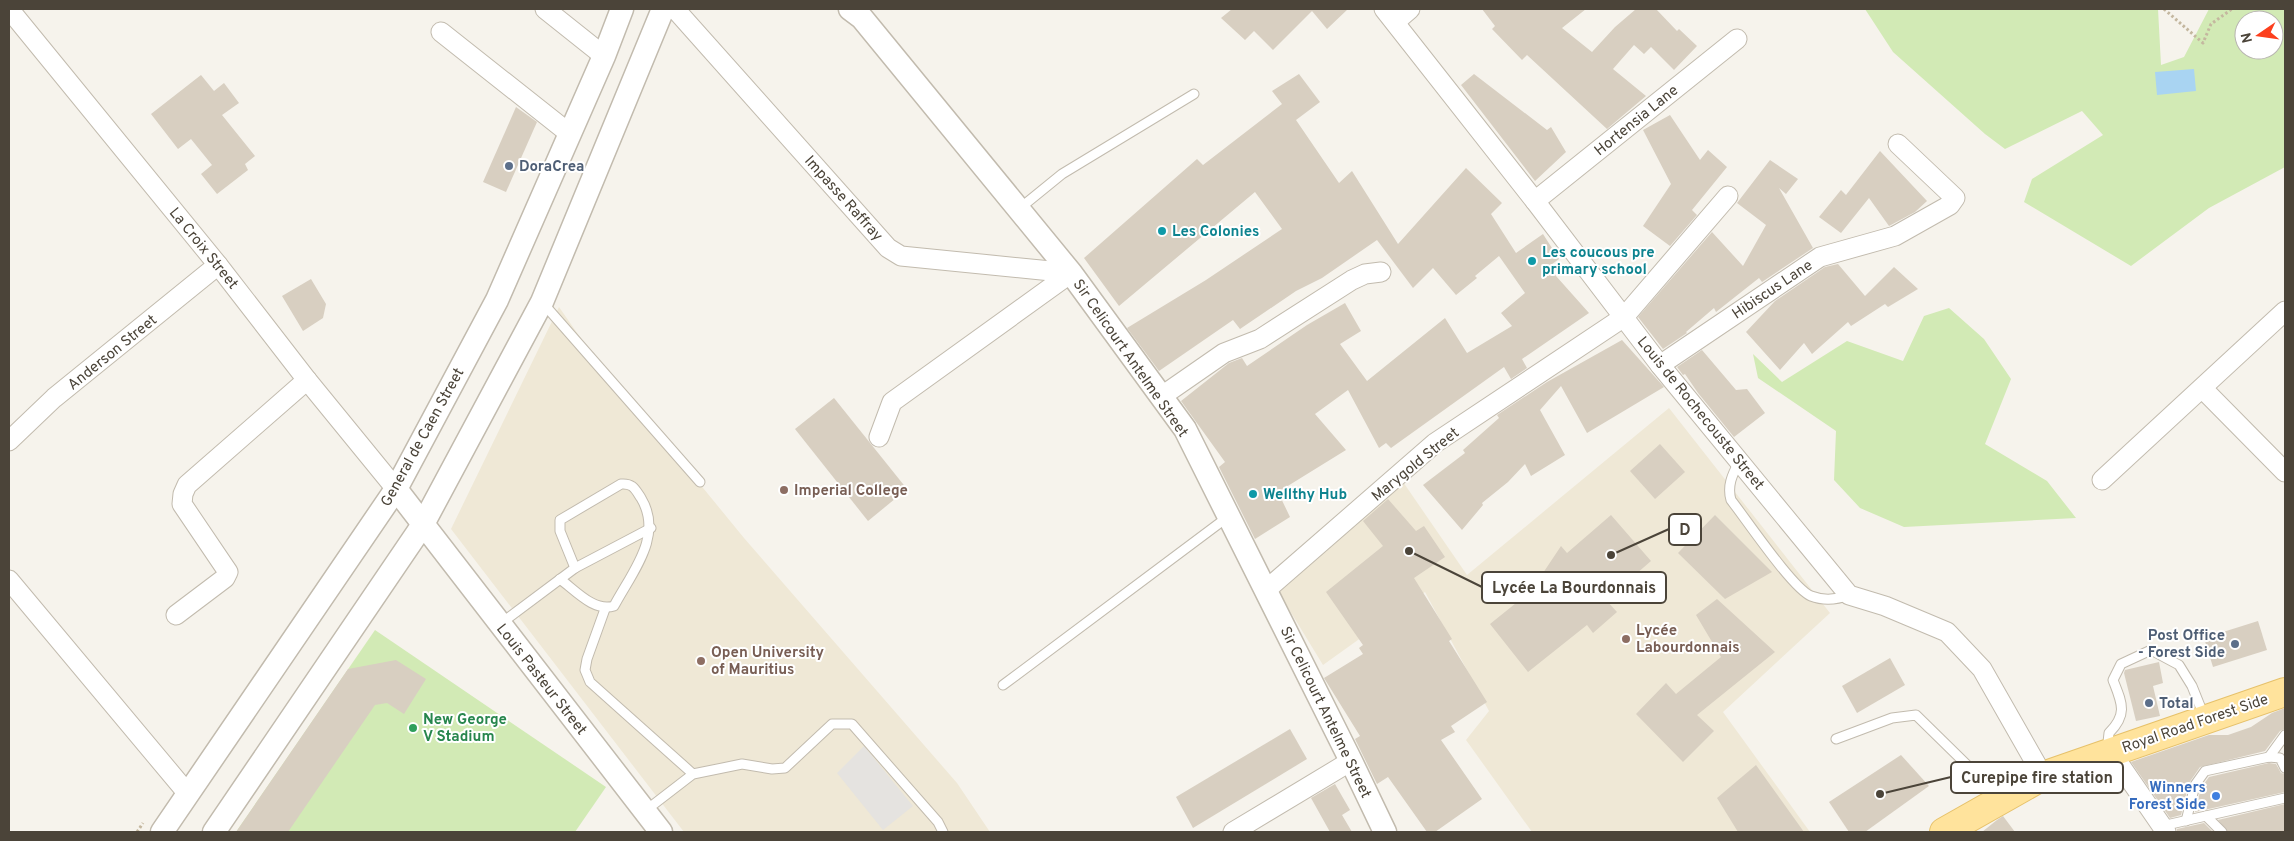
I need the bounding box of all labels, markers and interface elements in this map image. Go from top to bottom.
north arrow [2234,10,2284,60]
text: N [2238,31,2257,44]
street label: Hortensia Lane [1591,82,1683,161]
street label: Impasse Raffray [800,152,886,246]
place label: DoraCrea [519,158,584,177]
marker: DoraCrea [503,160,515,172]
street label: La Croix Street [164,204,242,294]
place label: Les Colonies [1172,223,1259,242]
marker: Les Colonies [1156,225,1168,237]
place label: Les coucous pre primary school [1542,244,1655,280]
marker: Les coucous pre primary school [1526,255,1538,267]
street label: Hibiscus Lane [1729,256,1817,324]
street label: Sir Celicourt Antelme Street [1068,276,1192,442]
street label: Anderson Street [64,311,162,395]
street label: Louis de Rochecouste Street [1632,333,1768,495]
street label: General de Caen Street [377,365,469,510]
street label: Marygold Street [1368,424,1464,506]
place label: Imperial College [794,482,908,501]
marker: Imperial College [778,484,790,496]
place label: Wellthy Hub [1263,486,1347,505]
marker: Wellthy Hub [1247,488,1259,500]
callout: D [1669,514,1701,545]
text: D [1679,521,1691,541]
callout: Lycée La Bourdonnais [1482,572,1666,603]
text: Lycée La Bourdonnais [1492,579,1656,599]
street label: Louis Pasteur Street [491,620,590,739]
place label: Lycée Labourdonnais [1636,622,1740,658]
street label: Sir Celicourt Antelme Street [1275,624,1375,802]
place label: Post Office - Forest Side [2138,627,2225,663]
marker: Lycée Labourdonnais [1620,633,1632,645]
marker: Post Office - Forest Side [2229,638,2241,650]
place label: Open University of Mauritius [711,644,824,680]
marker: Open University of Mauritius [695,655,707,667]
street label: Royal Road Forest Side [2120,690,2271,758]
place label: Total [2159,695,2194,714]
marker: Total [2143,697,2155,709]
place label: New George V Stadium [423,711,507,747]
marker: New George V Stadium [407,722,419,734]
callout: Curepipe fire station [1951,762,2123,793]
text: Curepipe fire station [1961,769,2113,789]
place label: Winners Forest Side [2129,779,2206,815]
marker: Winners Forest Side [2210,790,2222,802]

